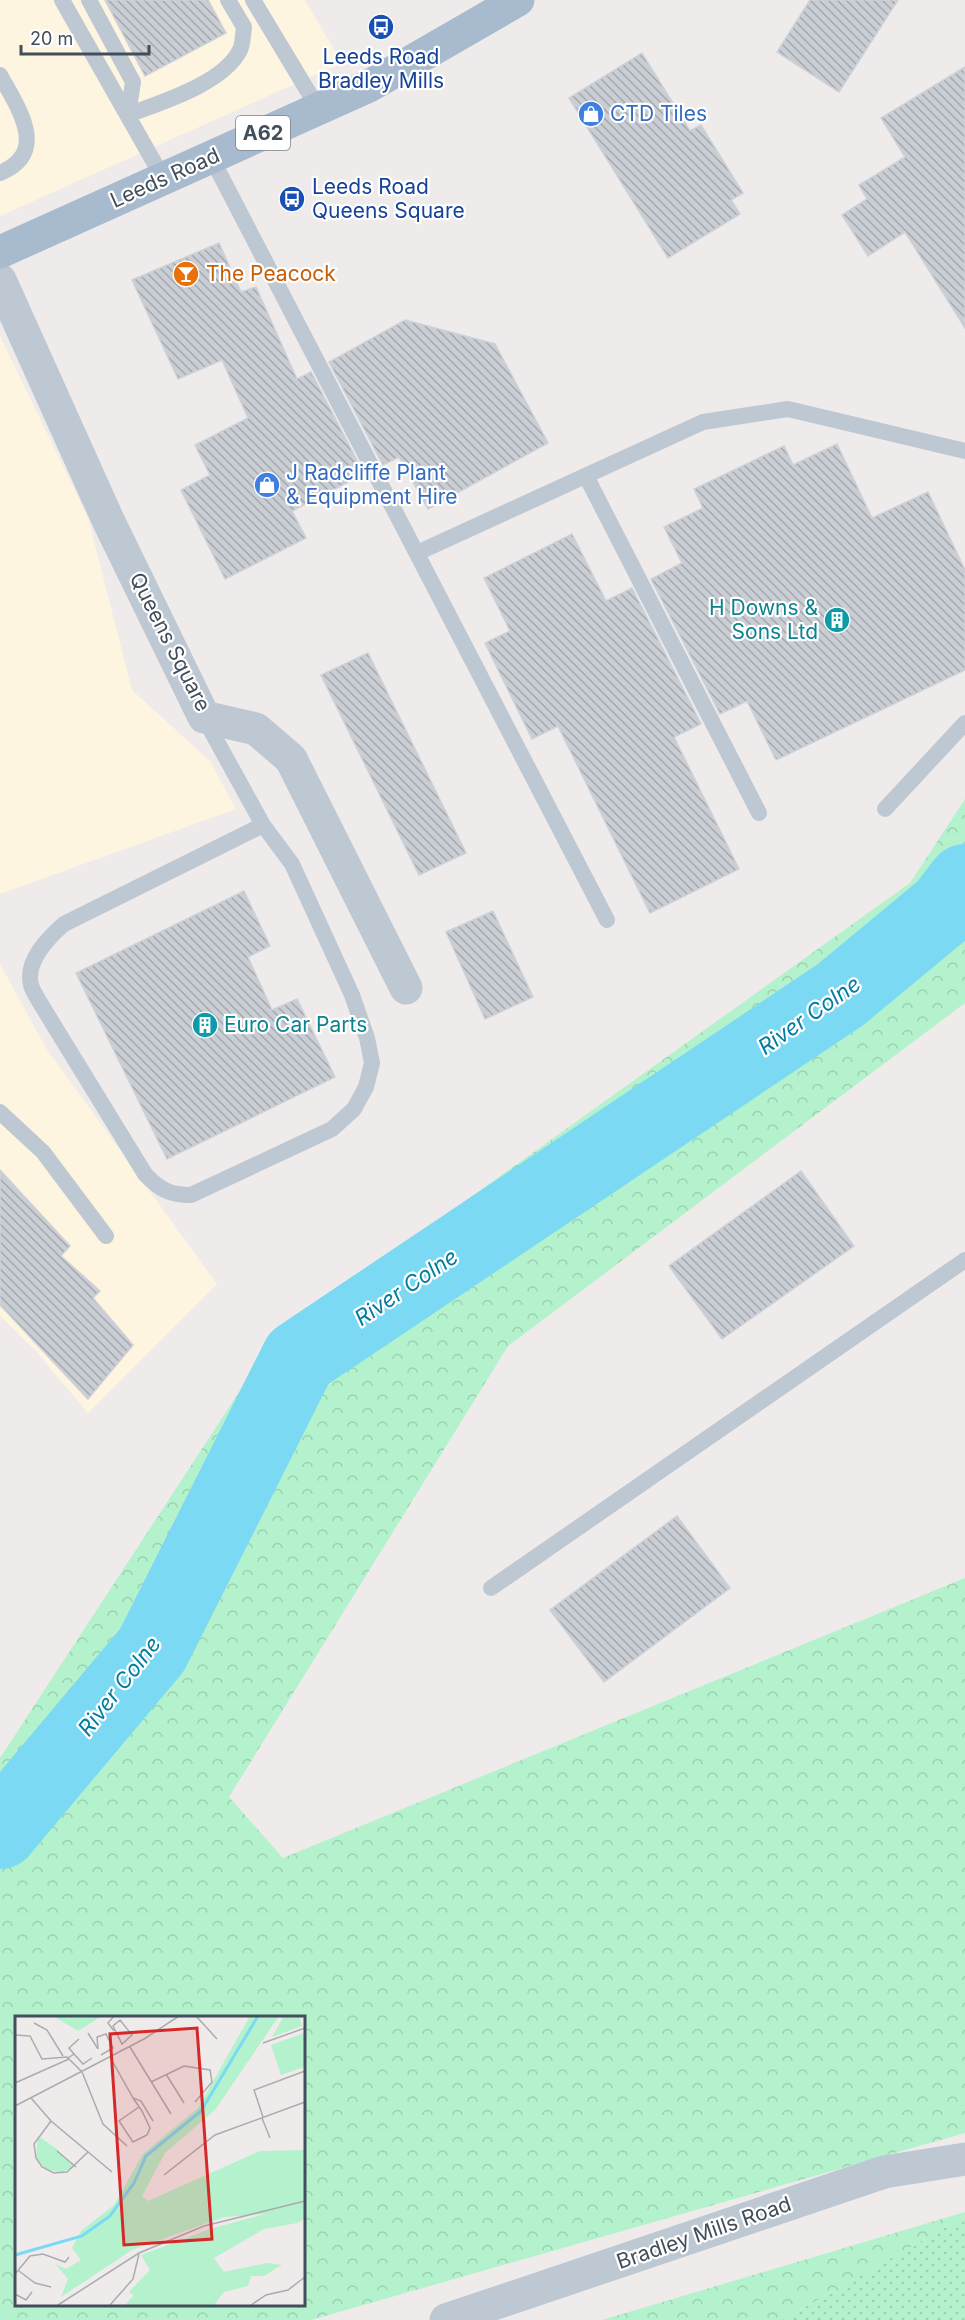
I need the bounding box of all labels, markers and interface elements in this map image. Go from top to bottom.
bus stop icon: Leeds Road Bradley Mills [366,12,396,42]
scale bar [21,18,148,56]
text: 20 m [30,28,73,49]
place label: Leeds Road Bradley Mills [318,44,444,93]
shop icon: CTD Tiles [576,99,606,129]
place label: CTD Tiles [610,101,707,126]
road number: A62 [236,116,290,150]
street label: Leeds Road [106,142,223,213]
place label: Leeds Road Queens Square [312,174,465,223]
bus stop icon: Leeds Road Queens Square [277,184,307,214]
bar icon: The Peacock [171,259,201,289]
place label: The Peacock [206,261,336,286]
place label: J Radcliffe Plant & Equipment Hire [286,460,458,509]
shop icon: J Radcliffe Plant & Equipment Hire [252,470,282,500]
street label: Queens Square [125,568,216,715]
place label: H Downs & Sons Ltd [709,595,818,644]
building icon: H Downs & Sons Ltd [822,605,852,635]
water label: River Colne [753,970,865,1060]
building icon: Euro Car Parts [190,1010,220,1040]
place label: Euro Car Parts [224,1012,367,1037]
water label: River Colne [349,1243,463,1331]
water label: River Colne [72,1631,166,1741]
inset map [15,2016,304,2305]
street label: Bradley Mills Road [613,2191,794,2274]

